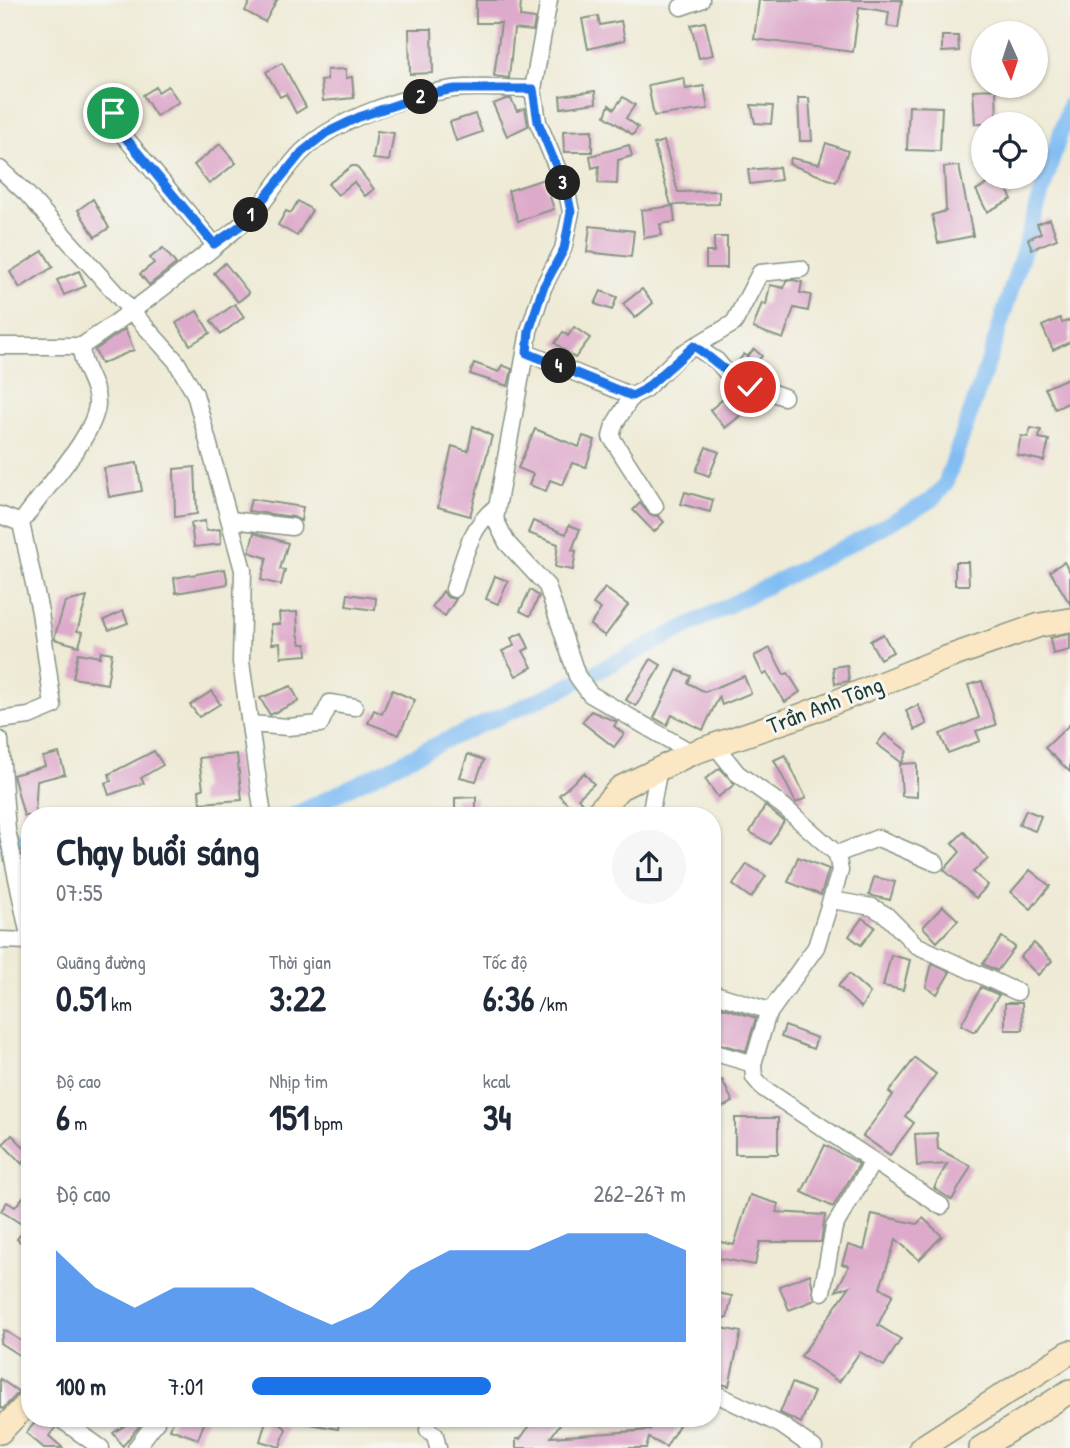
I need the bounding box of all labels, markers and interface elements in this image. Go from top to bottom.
north arrow [971,21,1048,98]
map controls [971,21,1048,189]
pin: 2 [404,80,438,114]
pin [83,83,143,143]
text: 2 [416,83,425,109]
icon: arrive [94,94,132,132]
button: locate [971,112,1048,189]
pin: 3 [546,166,580,200]
text: 3 [558,169,567,195]
pin: 1 [233,198,268,232]
text: 1 [247,201,254,227]
pin: 4 [542,348,576,384]
text: 4 [555,352,562,378]
pin [720,357,780,417]
icon: check [731,368,769,406]
street label: Trần Anh Tông [763,668,887,741]
text: Chạy buổi sáng [56,825,260,877]
button: share [612,830,686,904]
text: 07:55 [56,877,102,908]
text: Quãng đường [56,949,146,975]
text: Thời gian [269,949,331,975]
text: Tốc độ [483,949,527,975]
text: 0.51 [56,975,107,1022]
text: 3:22 [269,975,326,1022]
text: 6:36 [483,975,534,1022]
text: km [107,991,132,1017]
text: /km [534,991,568,1017]
text: Độ cao [56,1068,101,1094]
text: Nhịp tim [269,1068,328,1094]
text: kcal [483,1068,510,1094]
text: 6 [56,1094,70,1141]
text: 151 [269,1094,310,1141]
text: 34 [483,1094,511,1141]
text: m [70,1110,87,1136]
text: bpm [310,1110,343,1136]
text: Độ cao [56,1178,110,1209]
text: 262–267 m [593,1178,686,1209]
text: 100 m [56,1371,106,1402]
text: 7:01 [168,1371,203,1402]

